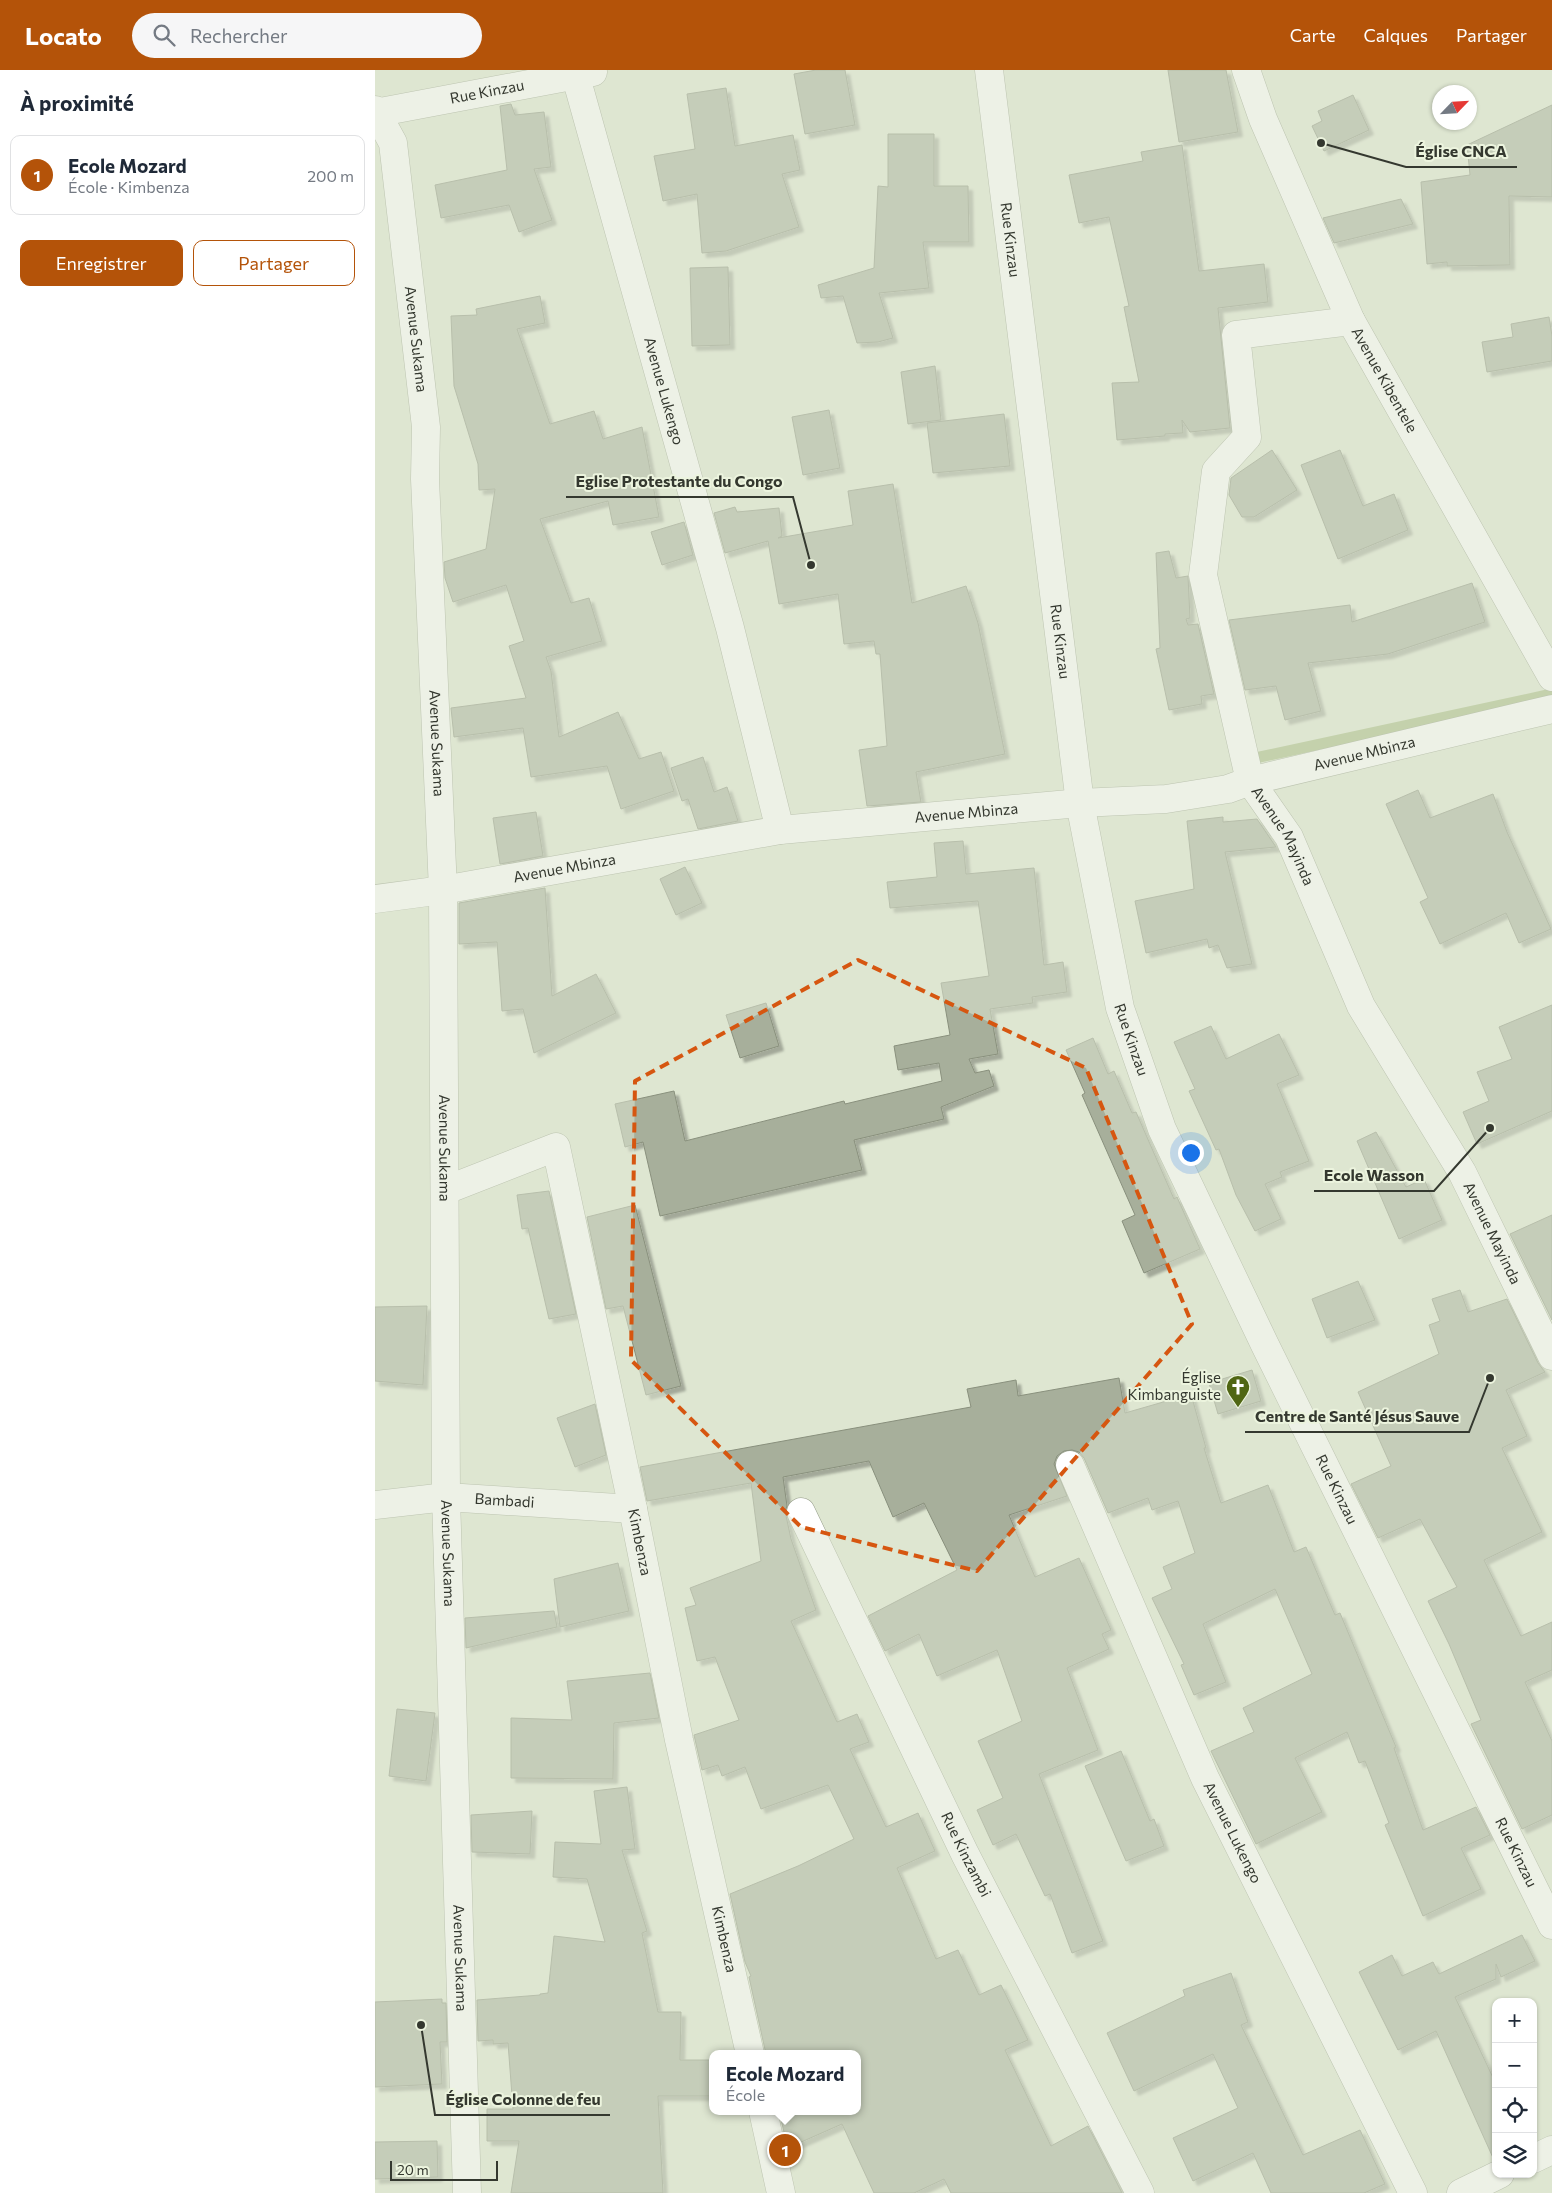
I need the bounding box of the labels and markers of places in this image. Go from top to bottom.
callout: Église CNCA [1406,136,1517,167]
callout: Eglise Protestante du Congo [566,466,793,497]
callout: Ecole Wasson [1314,1160,1434,1191]
place label: Église Kimbanguiste [1128,1367,1221,1403]
church icon: Église Kimbanguiste [1225,1374,1251,1408]
callout: Centre de Santé Jésus Sauve [1245,1401,1469,1432]
callout: Église Colonne de feu [435,2084,610,2115]
pin: 1 [769,2131,801,2169]

